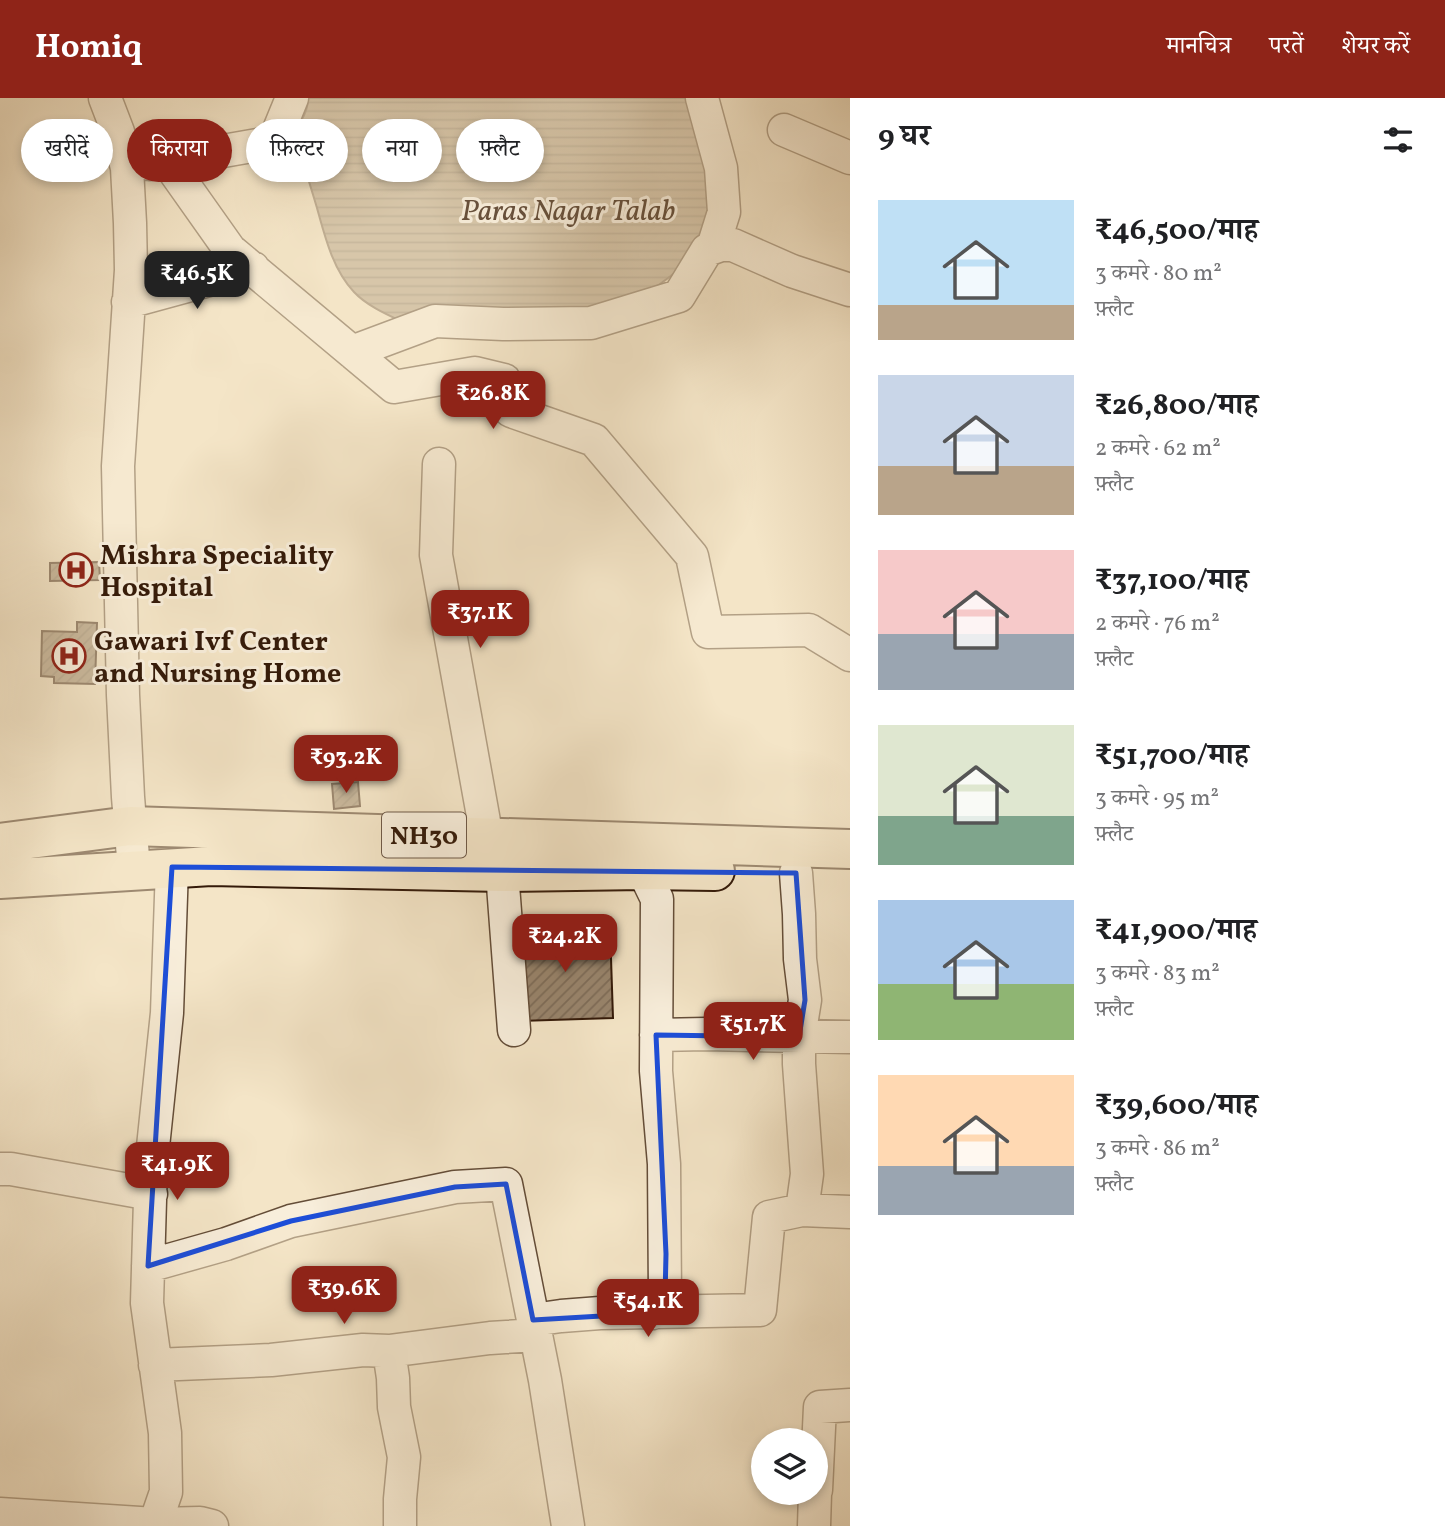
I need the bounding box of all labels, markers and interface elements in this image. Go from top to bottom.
text: Homiq [35,26,142,72]
text: मानचित्र [1166,30,1231,64]
text: परतें [1269,30,1304,64]
text: शेयर करें [1342,30,1410,64]
text: 9 घर [878,116,930,158]
chip: खरीदें [21,119,113,182]
chip: किराया [127,119,232,182]
chip: फ़िल्टर [246,119,348,182]
chip: नया [362,119,442,182]
chip: फ़्लैट [456,119,544,182]
icon: filters [1379,121,1417,159]
water label: Paras Nagar Talab [461,191,675,233]
text: ₹46,500/माह [1095,210,1258,252]
icon: home [934,228,1018,312]
pin: ₹46.5K [140,252,254,311]
text: ₹46.5K [160,258,234,290]
text: 3 कमरे · 80 m² [1095,258,1222,290]
text: फ़्लैट [1095,294,1133,326]
pin: ₹26.8K [436,372,550,431]
text: ₹26.8K [456,378,530,410]
text: ₹26,800/माह [1095,385,1258,427]
icon: home [934,403,1018,487]
text: 2 कमरे · 62 m² [1095,433,1221,465]
text: फ़्लैट [1095,469,1133,501]
place label: Mishra Speciality Hospital [100,537,334,608]
hospital icon: Mishra Speciality Hospital [57,551,95,589]
text: ₹37,100/माह [1095,560,1248,602]
icon: home [934,578,1018,662]
pin: ₹37.1K [423,590,537,650]
text: ₹37.1K [447,597,513,629]
text: 2 कमरे · 76 m² [1095,608,1220,640]
place label: Gawari Ivf Center and Nursing Home [94,623,341,694]
hospital icon: Gawari Ivf Center and Nursing Home [50,637,88,675]
text: फ़्लैट [1095,644,1133,676]
text: ₹51,700/माह [1095,735,1249,777]
pin: ₹93.2K [289,736,403,795]
text: ₹93.2K [310,742,382,774]
icon: home [934,753,1018,837]
text: 3 कमरे · 95 m² [1095,783,1219,815]
road number: NH30 [382,813,466,858]
text: फ़्लैट [1095,819,1133,851]
text: ₹41,900/माह [1095,910,1257,952]
pin: ₹24.2K [508,914,622,974]
text: ₹24.2K [528,921,602,953]
icon: home [934,928,1018,1012]
text: 3 कमरे · 83 m² [1095,958,1220,990]
text: फ़्लैट [1095,994,1133,1026]
pin: ₹51.7K [696,1002,810,1062]
text: ₹51.7K [720,1009,786,1041]
text: ₹39,600/माह [1095,1085,1258,1127]
icon: home [934,1103,1018,1187]
text: 3 कमरे · 86 m² [1095,1133,1220,1165]
pin: ₹41.9K [120,1142,234,1202]
text: ₹41.9K [141,1149,213,1181]
text: फ़्लैट [1095,1169,1133,1201]
pin: ₹39.6K [287,1266,401,1326]
text: ₹39.6K [308,1273,380,1305]
pin: ₹54.1K [591,1280,705,1339]
text: ₹54.1K [613,1286,683,1318]
map controls [751,1428,828,1505]
button: layers [751,1428,828,1505]

